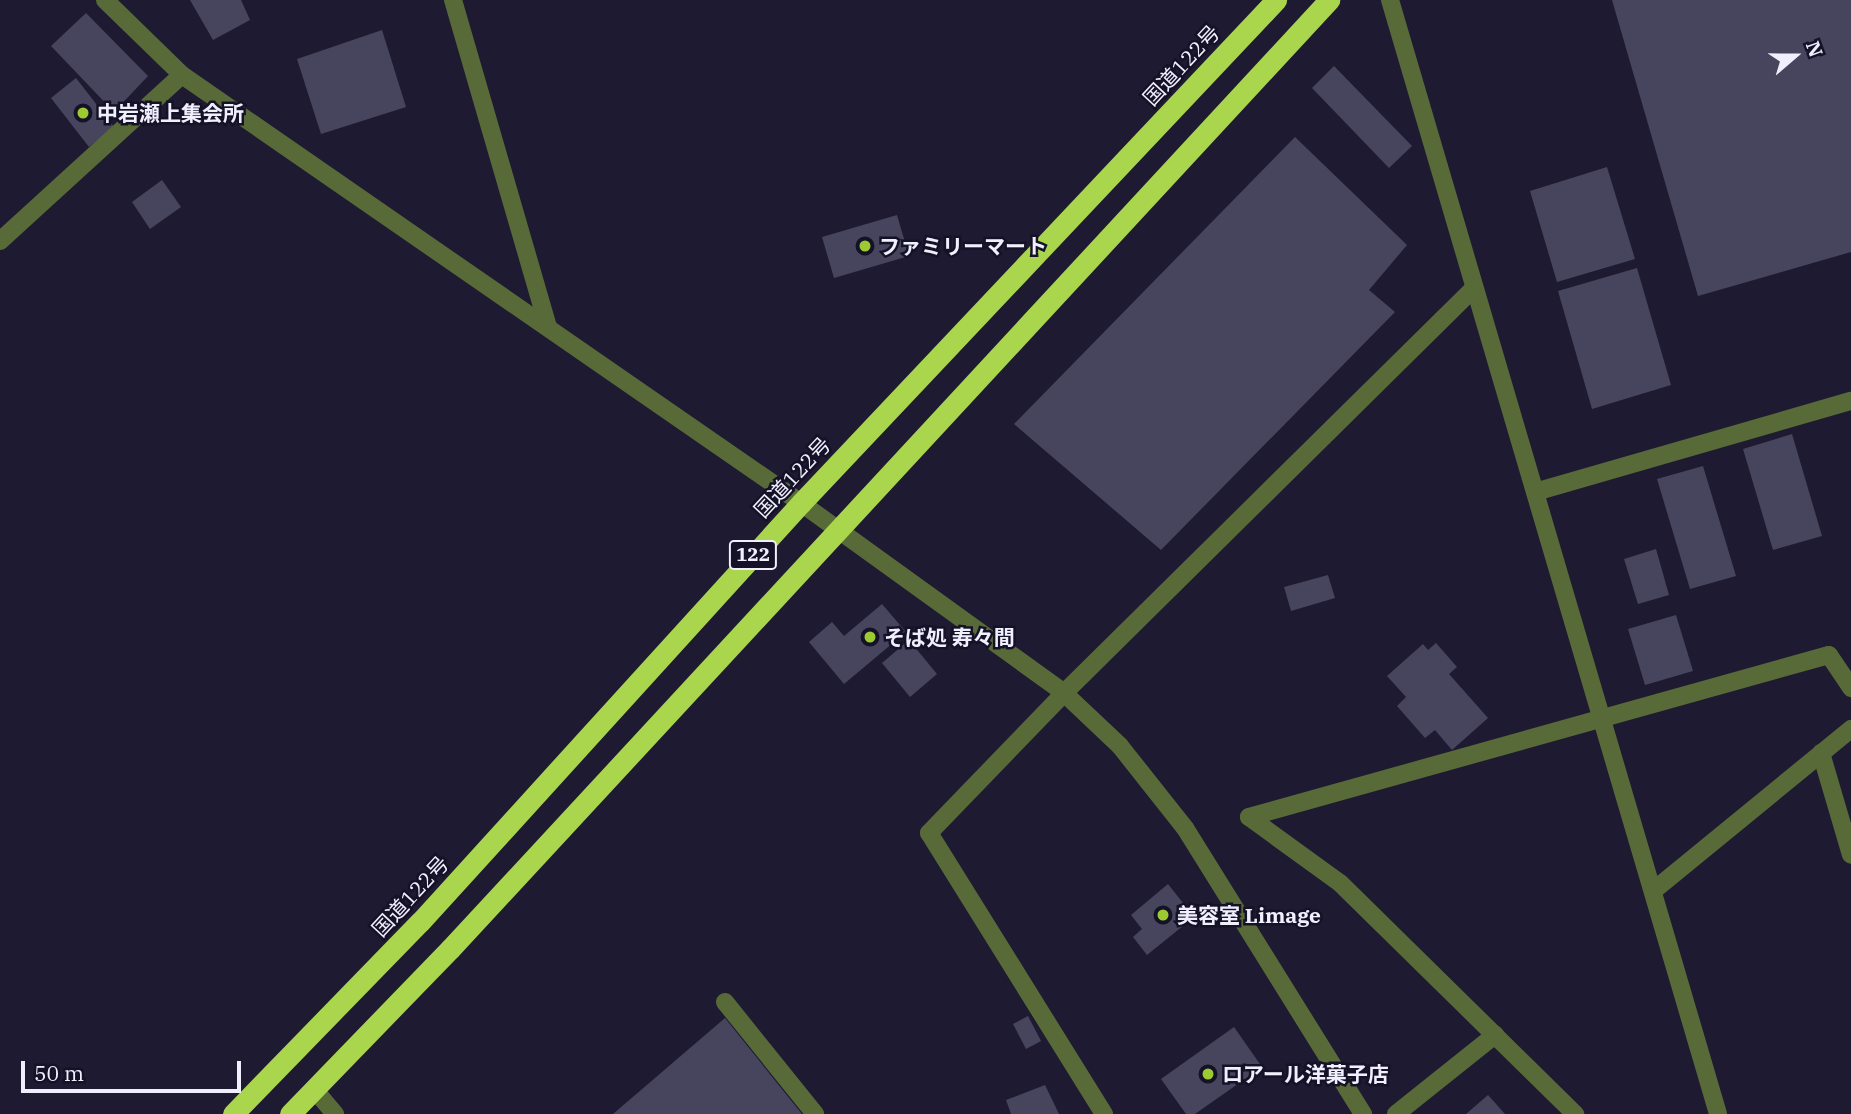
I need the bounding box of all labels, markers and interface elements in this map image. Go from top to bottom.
street label: 国道122号 [1137,20,1225,110]
north arrow [1760,21,1830,91]
text: N [1801,38,1829,60]
place label: 中岩瀬上集会所 [97,100,244,126]
marker: 中岩瀬上集会所 [75,105,91,121]
place label: ファミリーマート [879,233,1047,259]
marker: ファミリーマート [857,238,873,254]
street label: 国道122号 [748,432,836,522]
road number: 122 [728,540,778,570]
place label: そば処 寿々間 [884,624,1015,650]
marker: そば処 寿々間 [862,629,878,645]
street label: 国道122号 [366,851,454,941]
place label: 美容室 Limage [1177,902,1321,928]
marker: 美容室 Limage [1155,907,1171,923]
scale bar [24,1048,245,1092]
text: 50 m [34,1059,84,1087]
place label: ロアール洋菓子店 [1222,1061,1389,1087]
marker: ロアール洋菓子店 [1200,1066,1216,1082]

